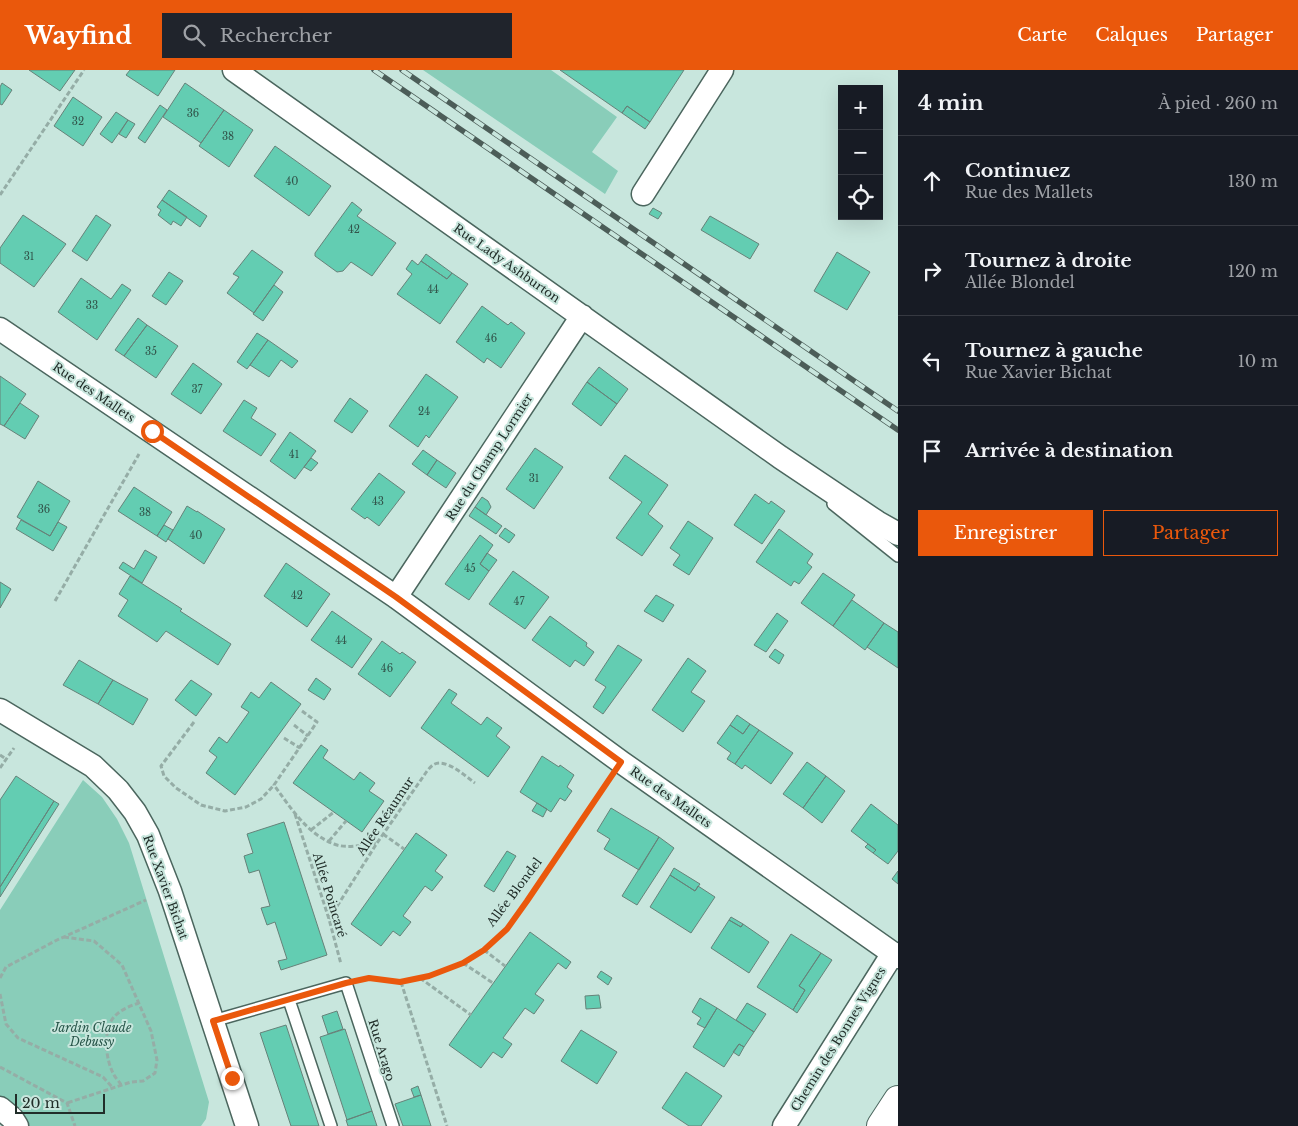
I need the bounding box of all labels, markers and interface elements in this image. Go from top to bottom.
search box [162,13,512,58]
text: Wayfind [25,21,132,50]
icon: search [180,21,208,49]
text: Rechercher [220,24,332,47]
text: Carte [1017,24,1067,46]
text: Calques [1095,24,1168,46]
text: Partager [1196,24,1273,46]
map controls [838,85,883,220]
button: + [838,85,883,130]
text: 4 min [918,90,984,116]
text: À pied · 260 m [1158,93,1278,113]
house number: 36 [187,107,199,120]
house number: 32 [72,115,84,128]
house number: 38 [222,130,234,143]
button: − [838,130,883,175]
text: Continuez [965,159,1070,182]
icon: ahead [918,167,946,195]
text: 130 m [1228,171,1278,191]
house number: 40 [286,175,299,188]
button: locate [838,175,883,220]
text: Rue des Mallets [965,182,1093,202]
street label: Rue Lady Ashburton [451,221,563,305]
house number: 42 [348,223,360,236]
text: Tournez à droite [965,249,1132,272]
house number: 31 [24,250,34,263]
icon: right [918,257,946,285]
text: 120 m [1228,261,1278,281]
text: Allée Blondel [965,272,1075,292]
house number: 44 [427,283,439,296]
house number: 33 [86,299,98,312]
house number: 46 [485,332,497,345]
text: Tournez à gauche [965,339,1143,362]
house number: 35 [145,345,157,358]
icon: left [918,347,946,375]
text: 10 m [1238,351,1278,371]
street label: Rue des Mallets [50,359,138,425]
text: Rue Xavier Bichat [965,362,1112,382]
house number: 37 [191,383,204,396]
street label: Rue du Champ Lormier [442,391,536,523]
house number: 24 [418,405,430,418]
route start [141,420,164,443]
icon: arrive [918,437,946,465]
text: Arrivée à destination [965,439,1173,462]
house number: 41 [289,448,299,461]
house number: 31 [529,472,539,485]
house number: 43 [372,495,384,508]
house number: 36 [38,503,50,516]
house number: 38 [139,506,151,519]
button: Enregistrer [918,510,1093,556]
button: Partager [1103,510,1278,556]
house number: 40 [190,529,203,542]
house number: 45 [464,562,476,575]
house number: 42 [291,589,303,602]
house number: 47 [514,595,525,608]
house number: 44 [335,634,347,647]
house number: 46 [381,662,393,675]
street label: Rue des Mallets [627,763,715,831]
street label: Allée Réaumur [353,774,417,859]
street label: Rue Xavier Bichat [140,833,192,942]
street label: Allée Poincaré [310,850,350,939]
street label: Allée Blondel [483,855,545,930]
street label: Chemin des Bonnes Vignes [787,964,889,1114]
street label: Rue Arago [365,1017,399,1083]
park label: Jardin Claude Debussy [51,1020,132,1049]
route end [221,1067,244,1090]
scale bar [15,1091,105,1114]
text: 20 m [22,1094,60,1112]

